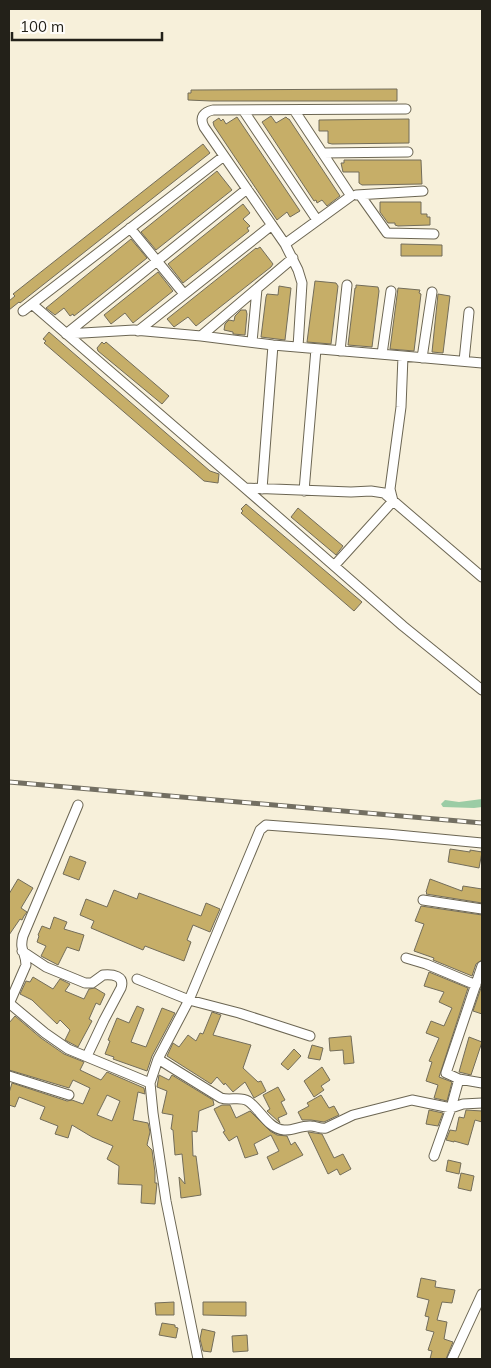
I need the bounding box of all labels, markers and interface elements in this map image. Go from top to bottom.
scale bar [12,10,162,42]
text: 100 m [20,17,64,36]

